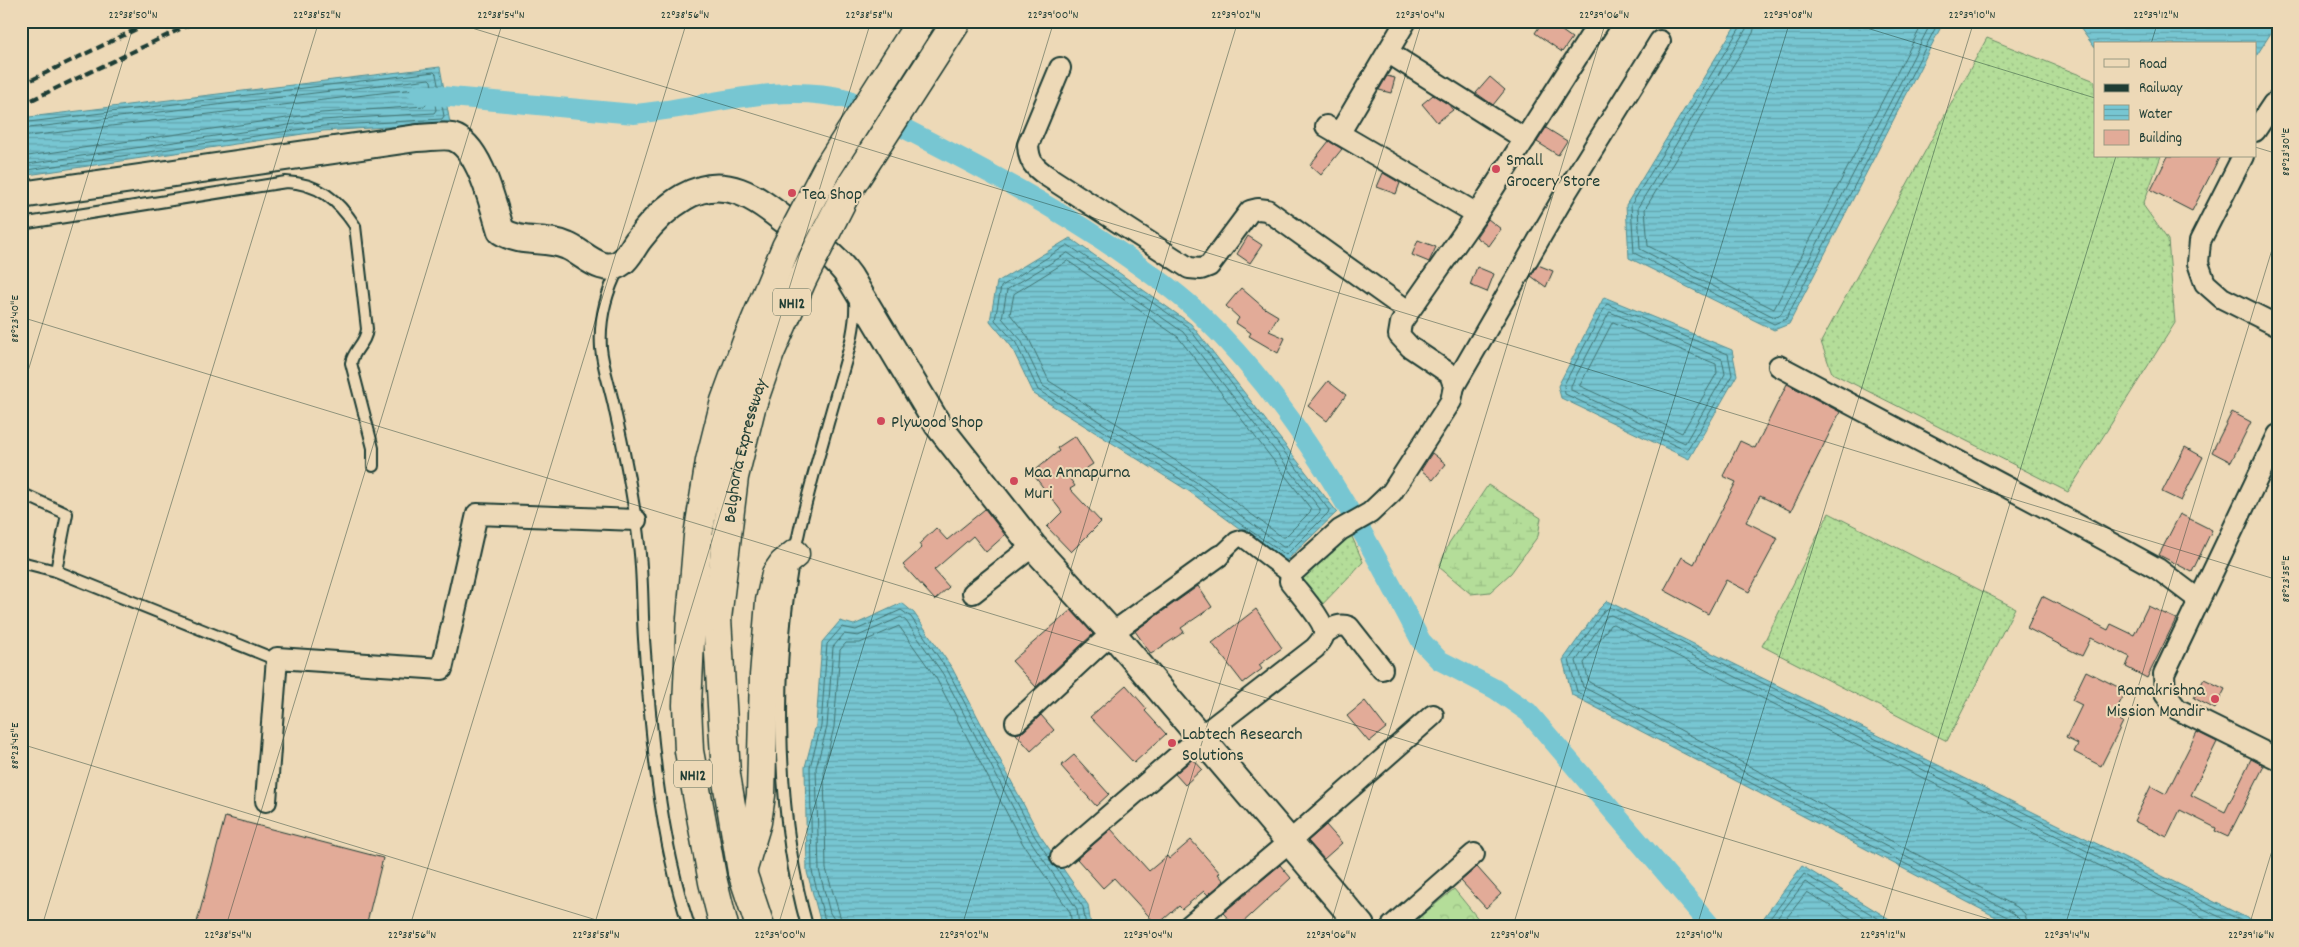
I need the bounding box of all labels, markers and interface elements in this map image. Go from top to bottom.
text: 22°38'50"N [108,7,158,24]
text: 22°38'52"N [293,7,341,24]
text: 22°38'54"N [477,7,525,24]
text: 22°38'56"N [661,7,709,24]
text: 22°38'58"N [845,7,893,24]
text: 22°39'00"N [1028,7,1078,24]
text: 22°39'02"N [1211,7,1261,24]
text: 22°39'04"N [1395,7,1445,24]
text: 22°39'06"N [1579,7,1629,24]
text: 22°39'08"N [1763,7,1813,24]
text: 22°39'10"N [1949,7,1996,24]
text: 22°39'12"N [2133,7,2179,24]
legend [2094,42,2256,158]
text: Road [2139,54,2167,76]
text: Railway [2139,78,2183,100]
text: Water [2139,104,2173,126]
text: 88°23'30"E [2278,127,2295,176]
text: Building [2139,128,2182,150]
place label: Small Grocery Store [1506,149,1600,195]
marker: Small Grocery Store [1490,163,1502,175]
place label: Tea Shop [802,183,862,208]
marker: Tea Shop [786,187,798,199]
road number: NH12 [773,288,811,316]
text: 88°23'40"E [7,295,24,343]
street label: Belghoria Expressway [719,375,775,524]
place label: Plywood Shop [891,411,983,436]
marker: Plywood Shop [875,415,887,427]
place label: Maa Annapurna Muri [1024,461,1131,507]
marker: Maa Annapurna Muri [1008,475,1020,487]
text: 88°23'35"E [2278,555,2295,603]
place label: Ramakrishna Mission Mandir [2107,679,2206,725]
marker: Ramakrishna Mission Mandir [2209,693,2221,705]
text: 88°23'45"E [7,722,24,769]
place label: Labtech Research Solutions [1182,723,1303,769]
marker: Labtech Research Solutions [1166,737,1178,749]
road number: NH12 [674,761,712,788]
text: 22°38'54"N [204,927,252,944]
text: 22°38'56"N [388,927,436,944]
text: 22°38'58"N [572,927,620,944]
text: 22°39'00"N [755,927,805,944]
text: 22°39'02"N [939,927,989,944]
text: 22°39'04"N [1123,927,1173,944]
text: 22°39'06"N [1306,927,1356,944]
text: 22°39'08"N [1490,927,1540,944]
text: 22°39'10"N [1676,927,1723,944]
text: 22°39'12"N [1860,927,1906,944]
text: 22°39'14"N [2044,927,2090,944]
text: 22°39'16"N [2228,927,2274,944]

